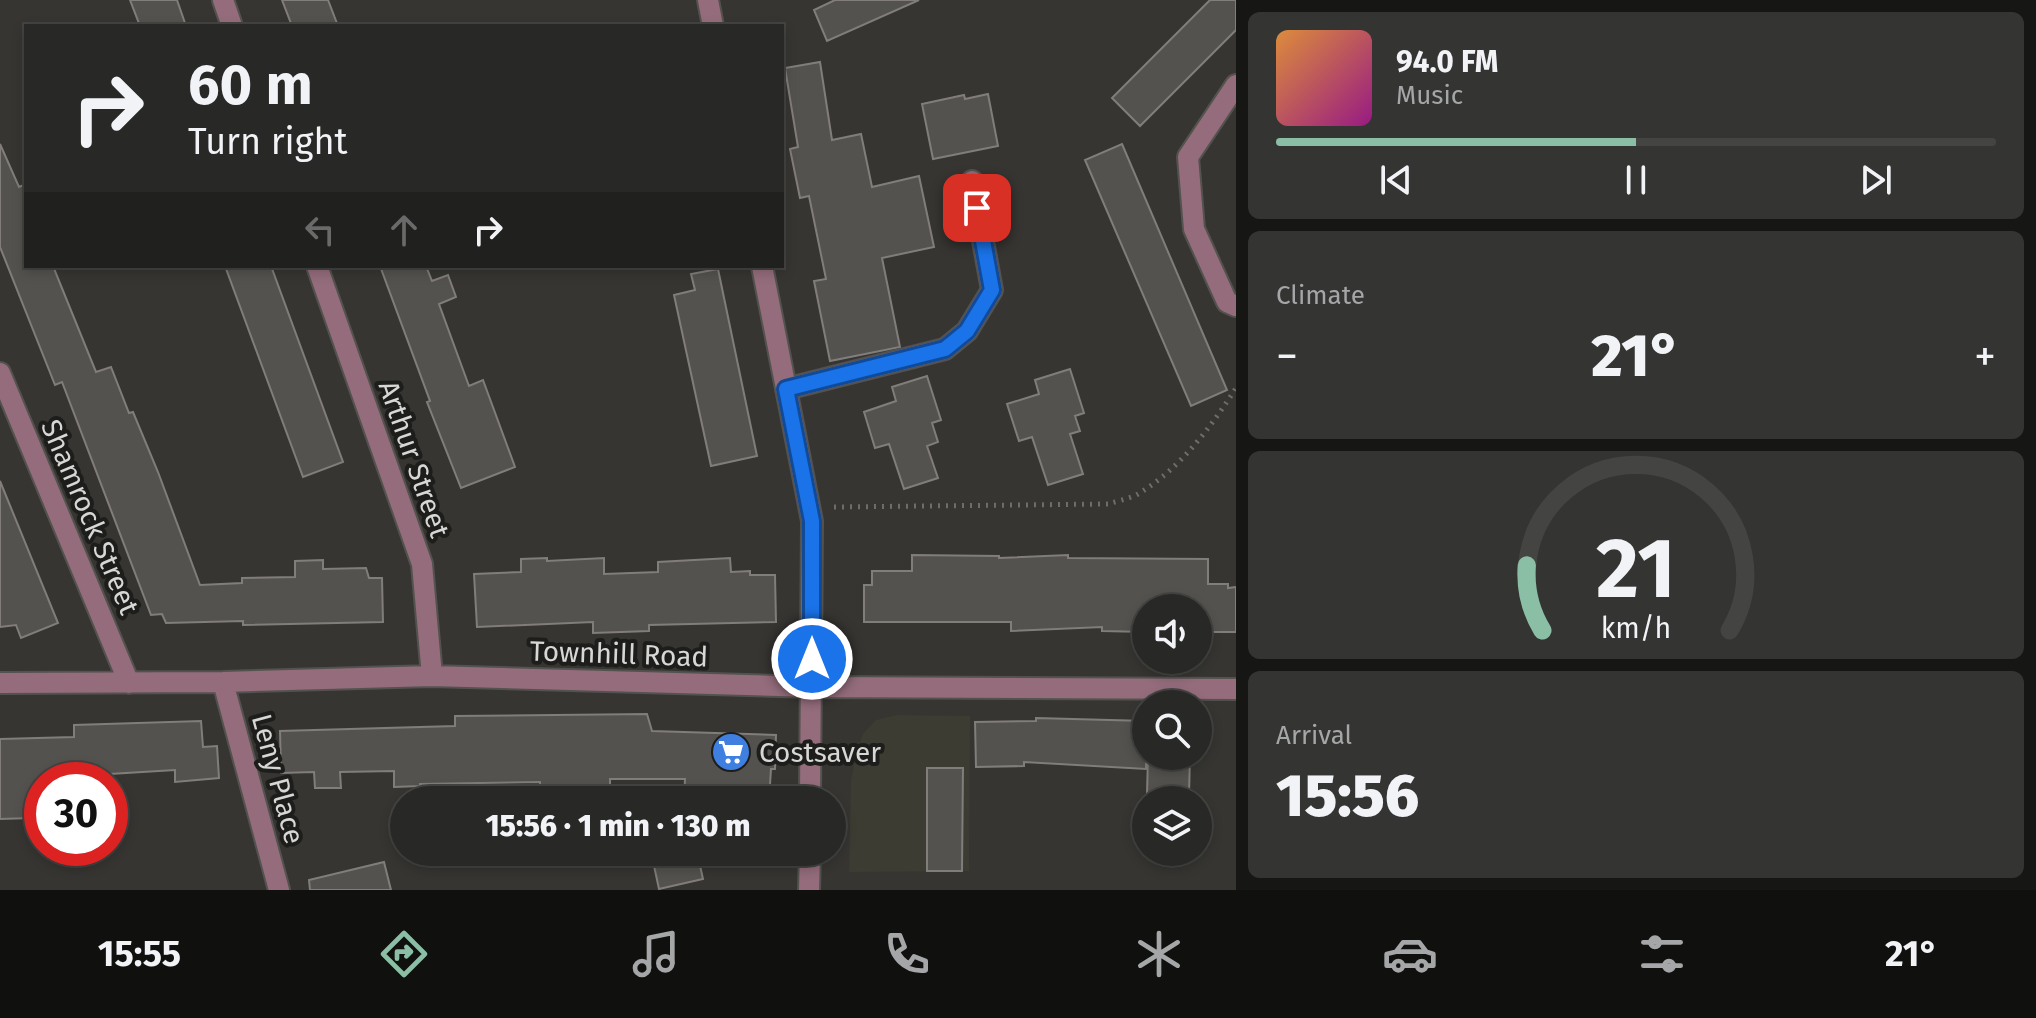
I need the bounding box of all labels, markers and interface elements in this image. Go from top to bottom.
text: 94.0 FM [1396,44,1498,80]
text: 60 m [188,52,313,119]
icon: right [56,56,160,160]
text: Music [1396,80,1463,111]
text: Turn right [188,120,348,164]
icon: previous [1374,158,1418,202]
icon: pause [1614,158,1658,202]
icon: next [1854,158,1898,202]
pin [943,174,1011,242]
icon: arrive [955,186,999,230]
icon: left [298,208,342,252]
icon: ahead [382,208,426,252]
icon: right [466,208,510,252]
text: Climate [1276,280,1365,311]
text: 21° [1591,320,1681,392]
text: − [1276,330,1298,383]
text: + [1974,330,1996,383]
street label: Arthur Street [372,376,457,543]
street label: Shamrock Street [34,415,146,620]
text: 21 [1596,518,1676,618]
map controls [1132,594,1212,866]
button: sound [1132,594,1212,674]
text: km/h [1601,611,1671,646]
position arrow [770,617,854,701]
street label: Townhill Road [529,634,709,674]
button: search [1132,690,1212,770]
street label: Leny Place [245,710,311,848]
text: Arrival [1276,720,1352,751]
supermarket icon: Costsaver [710,731,752,773]
place label: Costsaver [759,736,881,769]
text: 15:56 [1276,760,1419,832]
speed limit sign: 30 [24,762,128,866]
button: layers [1132,786,1212,866]
text: 15:56 · 1 min · 130 m [485,808,751,844]
icon: directions [376,926,432,982]
icon: music [628,926,684,982]
icon: phone [879,926,935,982]
icon: climate [1131,926,1187,982]
icon: car [1382,926,1438,982]
icon: filters [1634,926,1690,982]
text: 15:55 [98,932,181,976]
text: 21° [1885,932,1938,976]

